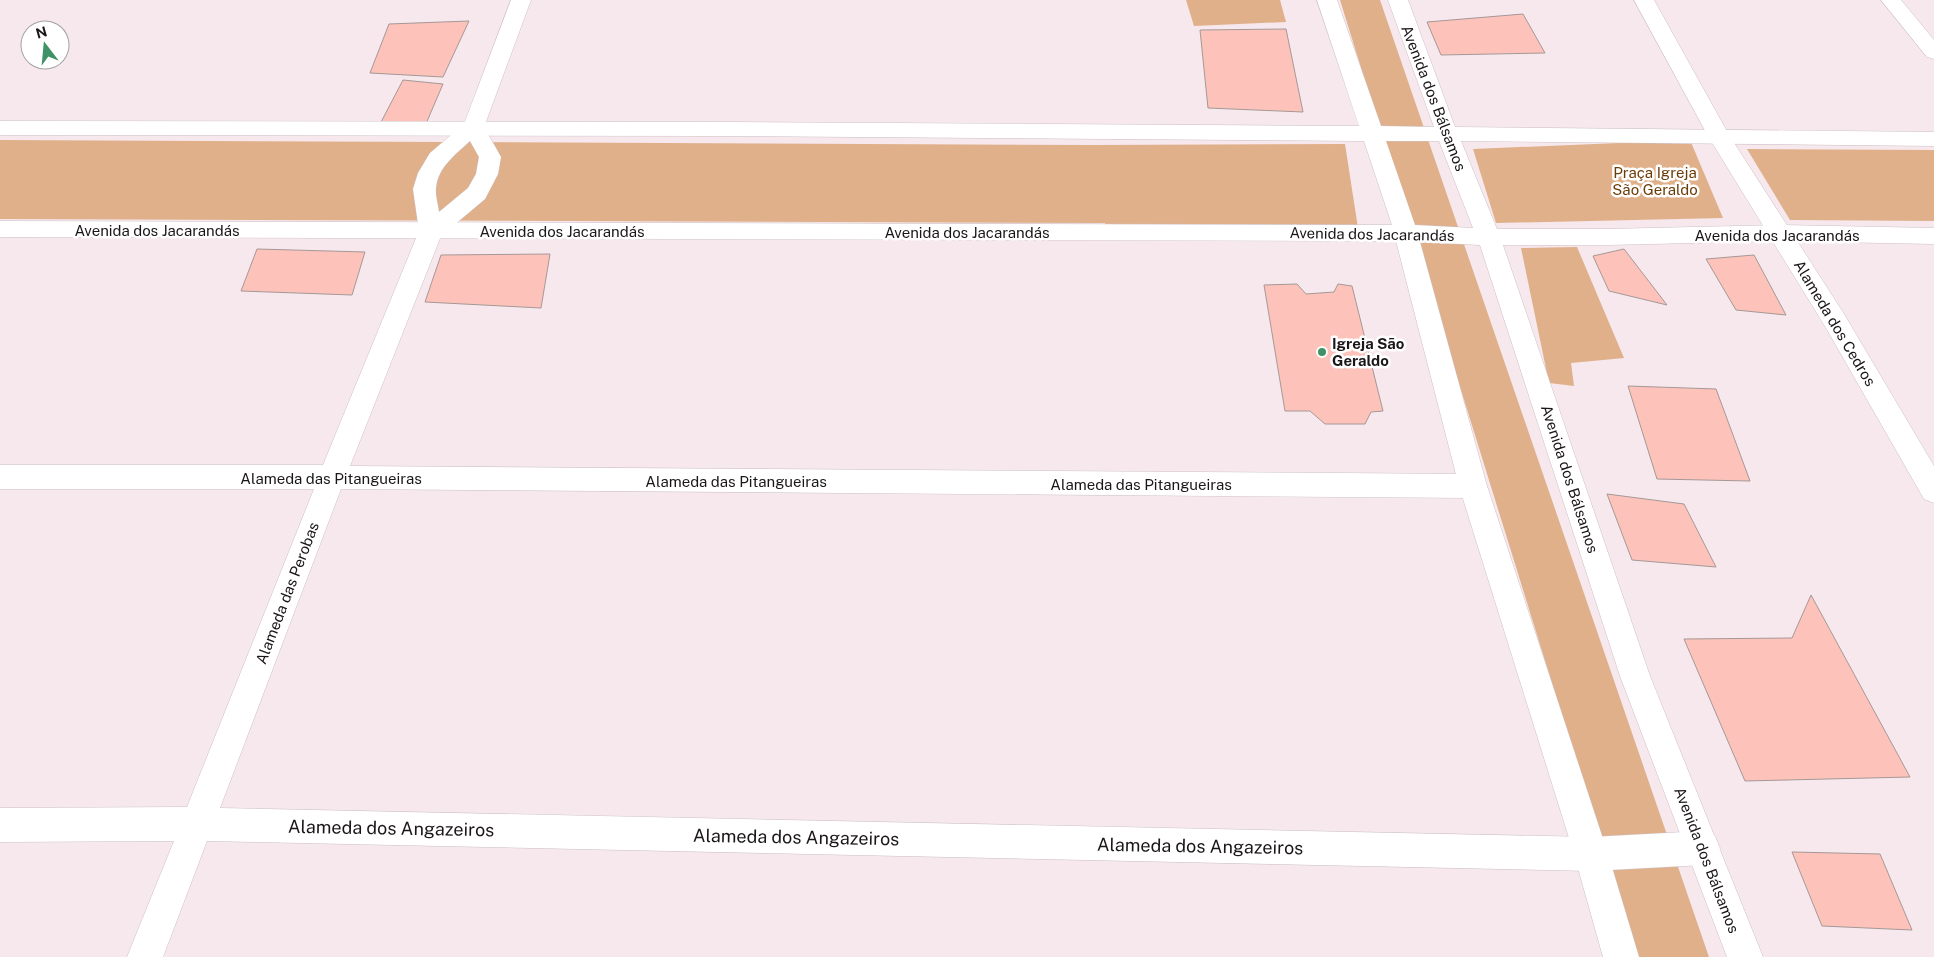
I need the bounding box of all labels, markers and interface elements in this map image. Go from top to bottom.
north arrow [20,20,70,70]
text: N [34,23,49,42]
street label: Avenida dos Bálsamos [1398,23,1470,173]
park label: Praça Igreja São Geraldo [1612,164,1698,198]
street label: Avenida dos Jacarandás [74,222,240,239]
street label: Avenida dos Jacarandás [479,223,645,240]
street label: Avenida dos Jacarandás [884,224,1050,241]
street label: Avenida dos Jacarandás [1289,224,1455,244]
street label: Avenida dos Jacarandás [1694,227,1860,244]
street label: Alameda dos Cedros [1791,257,1879,389]
place label: Igreja São Geraldo [1332,335,1405,369]
marker: Igreja São Geraldo [1316,346,1328,358]
street label: Avenida dos Bálsamos [1538,403,1602,555]
street label: Alameda das Pitangueiras [240,470,422,487]
street label: Alameda das Pitangueiras [645,473,827,490]
street label: Alameda das Pitangueiras [1050,476,1232,493]
street label: Alameda das Perobas [252,520,322,666]
street label: Avenida dos Bálsamos [1671,785,1743,935]
street label: Alameda dos Angazeiros [288,816,494,840]
street label: Alameda dos Angazeiros [693,825,899,849]
street label: Alameda dos Angazeiros [1097,834,1303,858]

